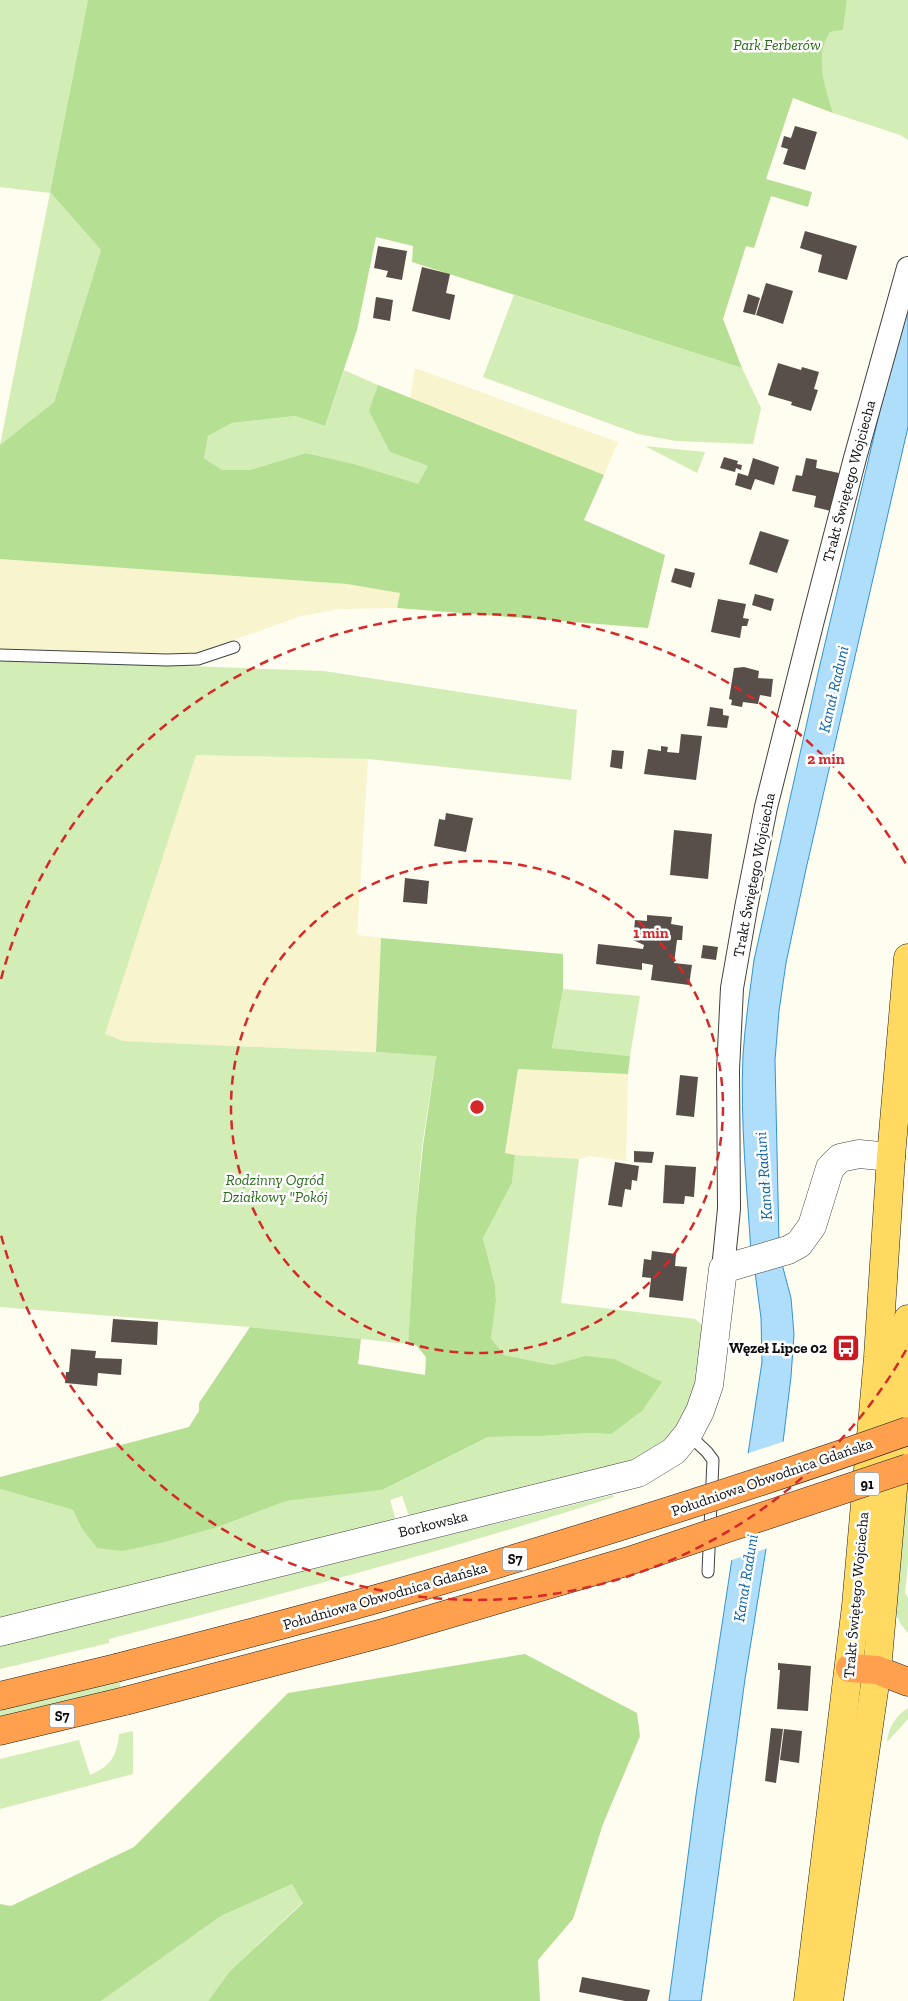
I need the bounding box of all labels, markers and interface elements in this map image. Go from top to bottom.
park label: Park Ferberów [733,36,821,54]
street label: Trakt Świętego Wojciecha [819,398,879,564]
water label: Kanał Raduni [814,644,853,734]
text: 2 min [807,750,845,768]
street label: Trakt Świętego Wojciecha [729,791,779,959]
text: 1 min [633,924,669,942]
centre of rings [468,1098,486,1116]
water label: Kanał Raduni [751,1131,776,1221]
park label: Rodzinny Ogród Działkowy "Pokój [222,1171,328,1206]
bus stop icon: Węzeł Lipce 02 [831,1333,861,1363]
place label: Węzeł Lipce 02 [729,1339,827,1357]
street label: Południowa Obwodnica Gdańska [669,1434,875,1520]
road number: 91 [854,1472,880,1496]
street label: Borkowska [396,1507,470,1541]
street label: Trakt Świętego Wojciecha [840,1511,872,1679]
water label: Kanał Raduni [729,1533,762,1623]
road number: S7 [502,1548,528,1570]
street label: Południowa Obwodnica Gdańska [281,1558,489,1634]
road number: S7 [50,1704,74,1728]

